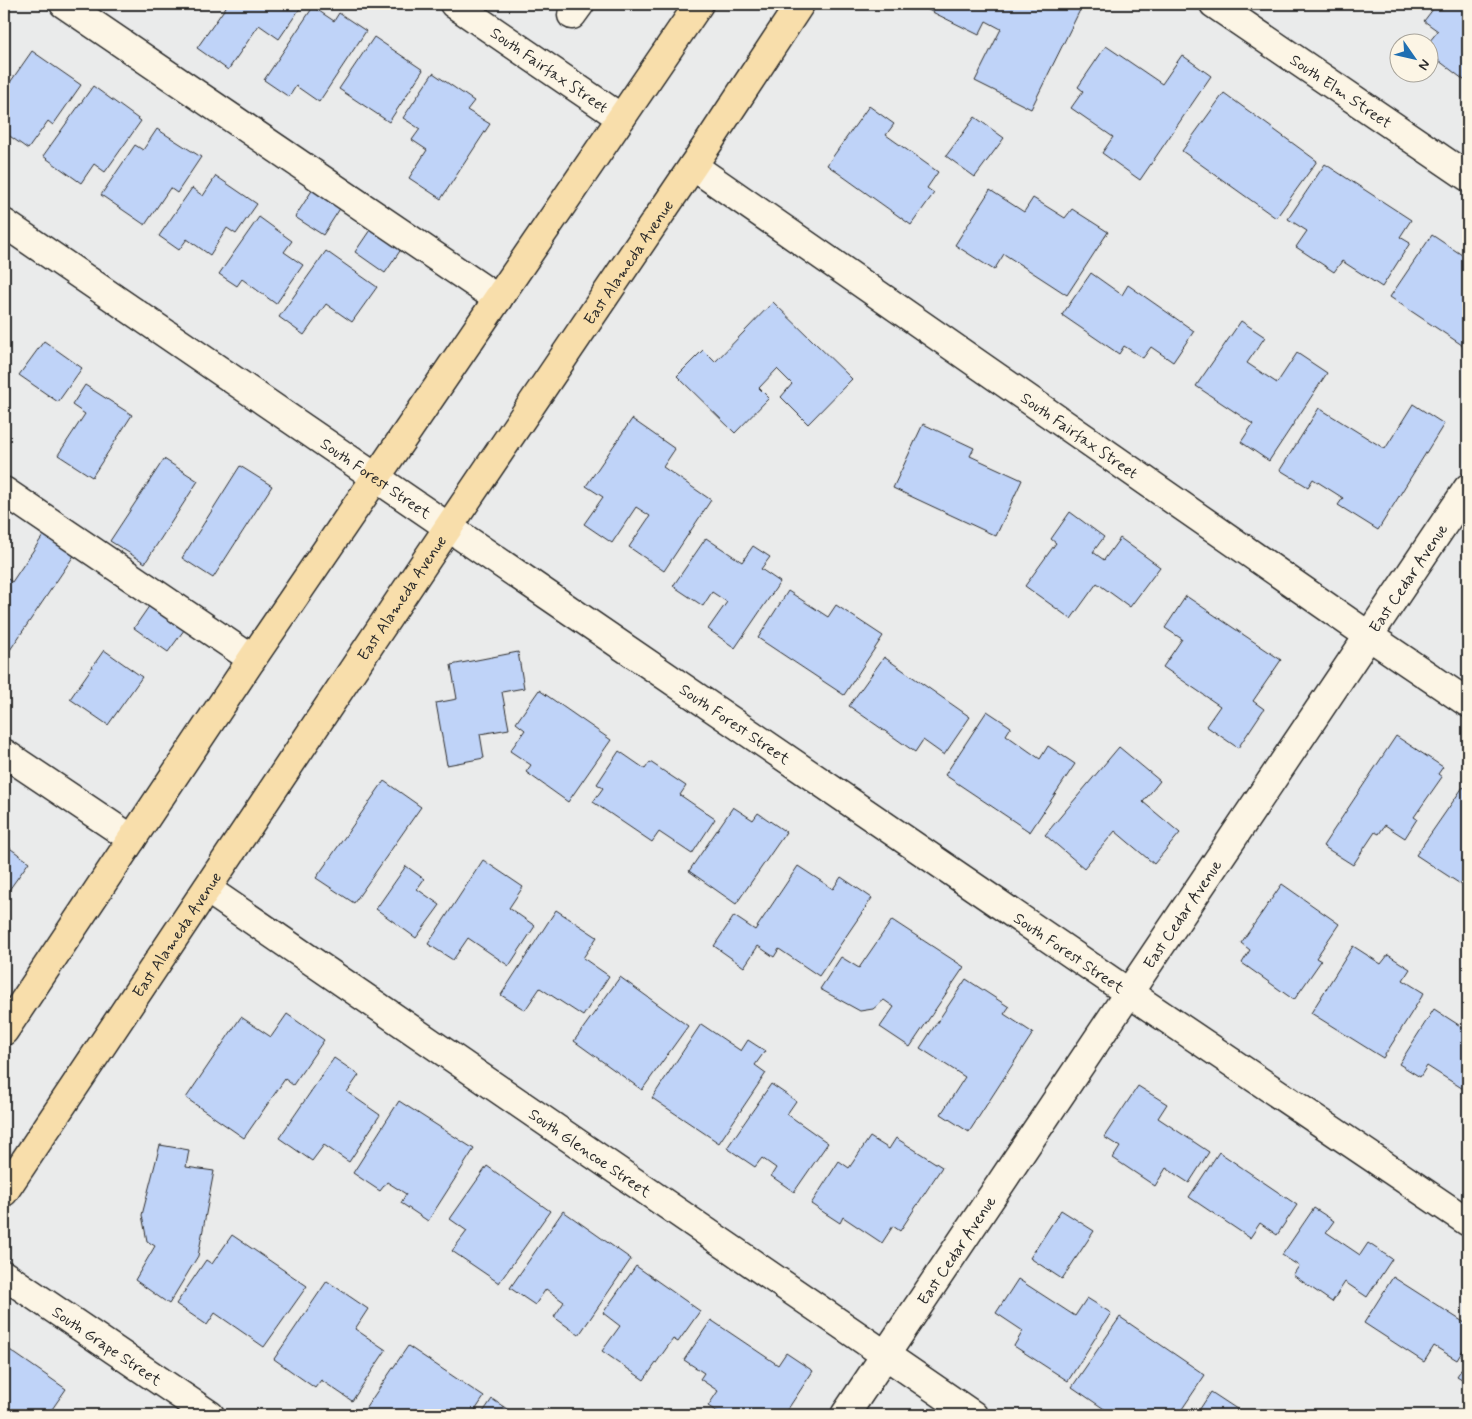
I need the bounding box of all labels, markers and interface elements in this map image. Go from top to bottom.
street label: South Fairfax Street [486,23,612,118]
north arrow [1390,32,1440,82]
street label: South Elm Street [1285,50,1396,134]
text: N [1414,56,1434,74]
street label: East Alameda Avenue [579,196,679,329]
street label: South Fairfax Street [1016,388,1142,484]
street label: South Forest Street [316,434,435,525]
street label: East Cedar Avenue [1365,519,1453,637]
street label: East Alameda Avenue [353,532,452,665]
street label: South Forest Street [675,679,794,770]
street label: East Cedar Avenue [1139,856,1228,973]
street label: East Alameda Avenue [128,868,227,1002]
street label: South Forest Street [1009,908,1128,999]
street label: South Glencoe Street [524,1104,655,1203]
street label: East Cedar Avenue [913,1192,1002,1309]
street label: South Grape Street [48,1302,166,1392]

